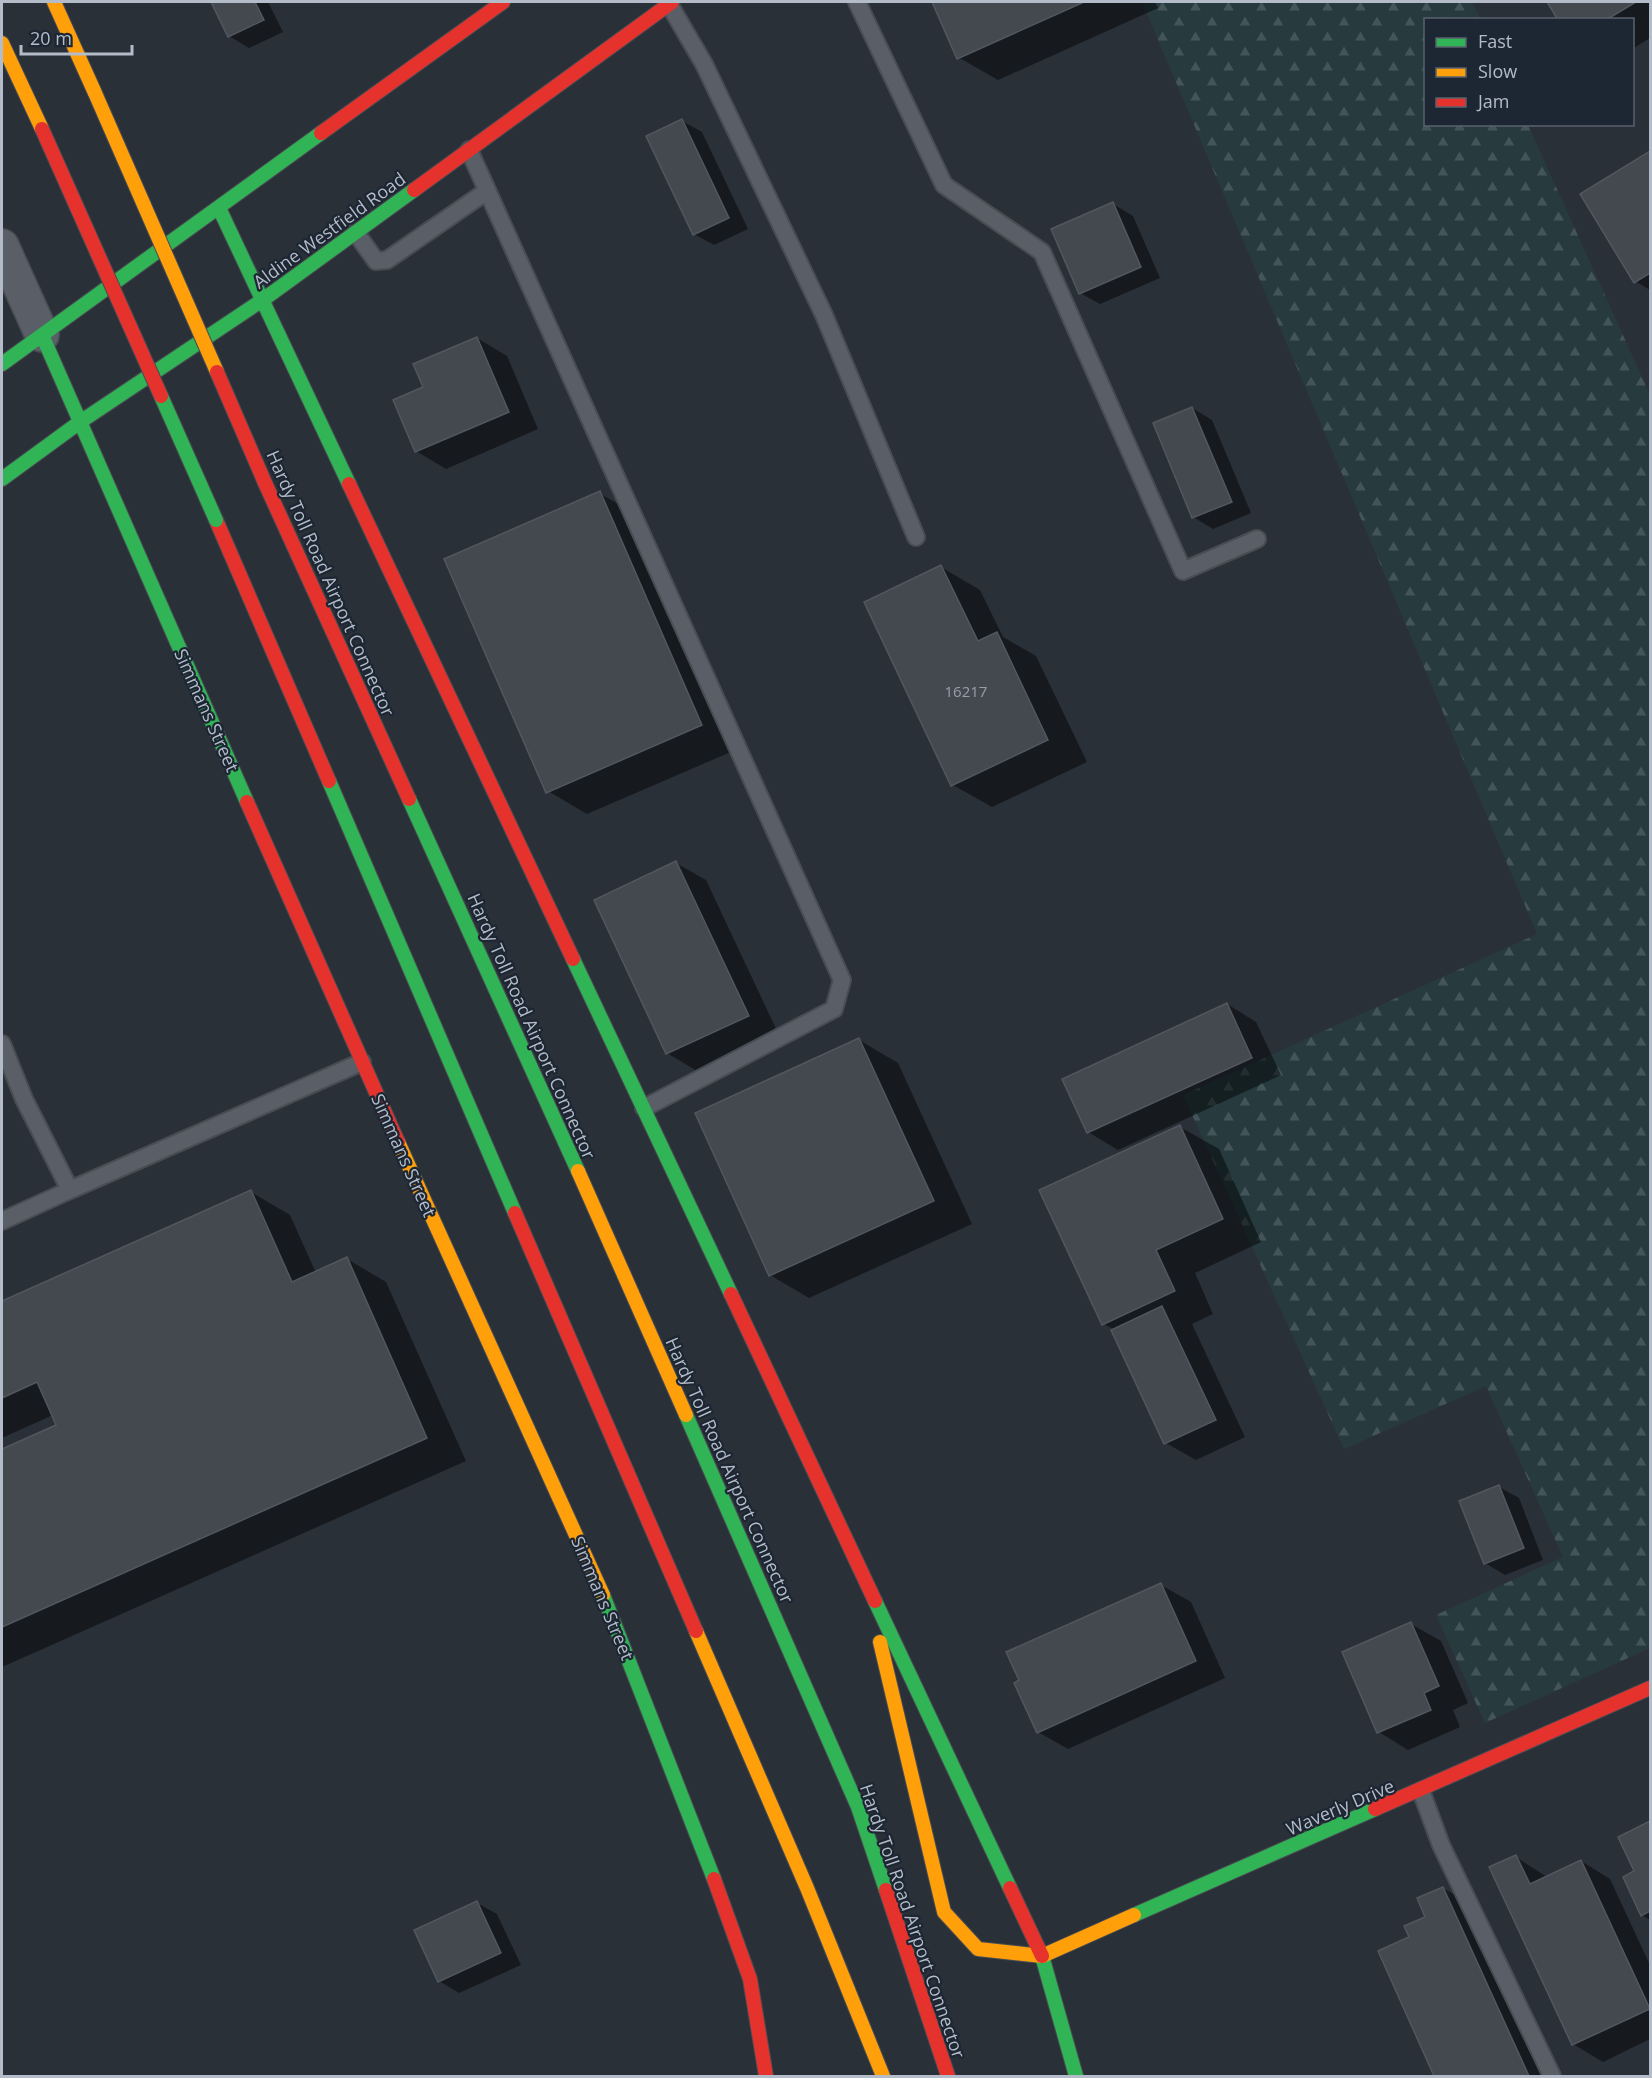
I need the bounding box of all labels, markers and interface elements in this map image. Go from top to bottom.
scale bar [21,18,132,56]
legend [1424,18,1634,126]
text: 20 m [30,26,72,50]
text: Fast [1478,29,1512,53]
text: Slow [1478,59,1517,83]
text: Jam [1476,89,1510,113]
street label: Aldine Westfield Road [248,167,410,293]
street label: Hardy Toll Road Airport Connector [261,446,401,720]
street label: Simmans Street [169,645,245,775]
house number: 16217 [945,681,987,701]
street label: Hardy Toll Road Airport Connector [462,889,602,1163]
street label: Simmans Street [366,1090,442,1220]
street label: Hardy Toll Road Airport Connector [660,1333,800,1607]
street label: Simmans Street [566,1532,640,1664]
street label: Waverly Drive [1282,1773,1398,1841]
street label: Hardy Toll Road Airport Connector [855,1781,972,2062]

